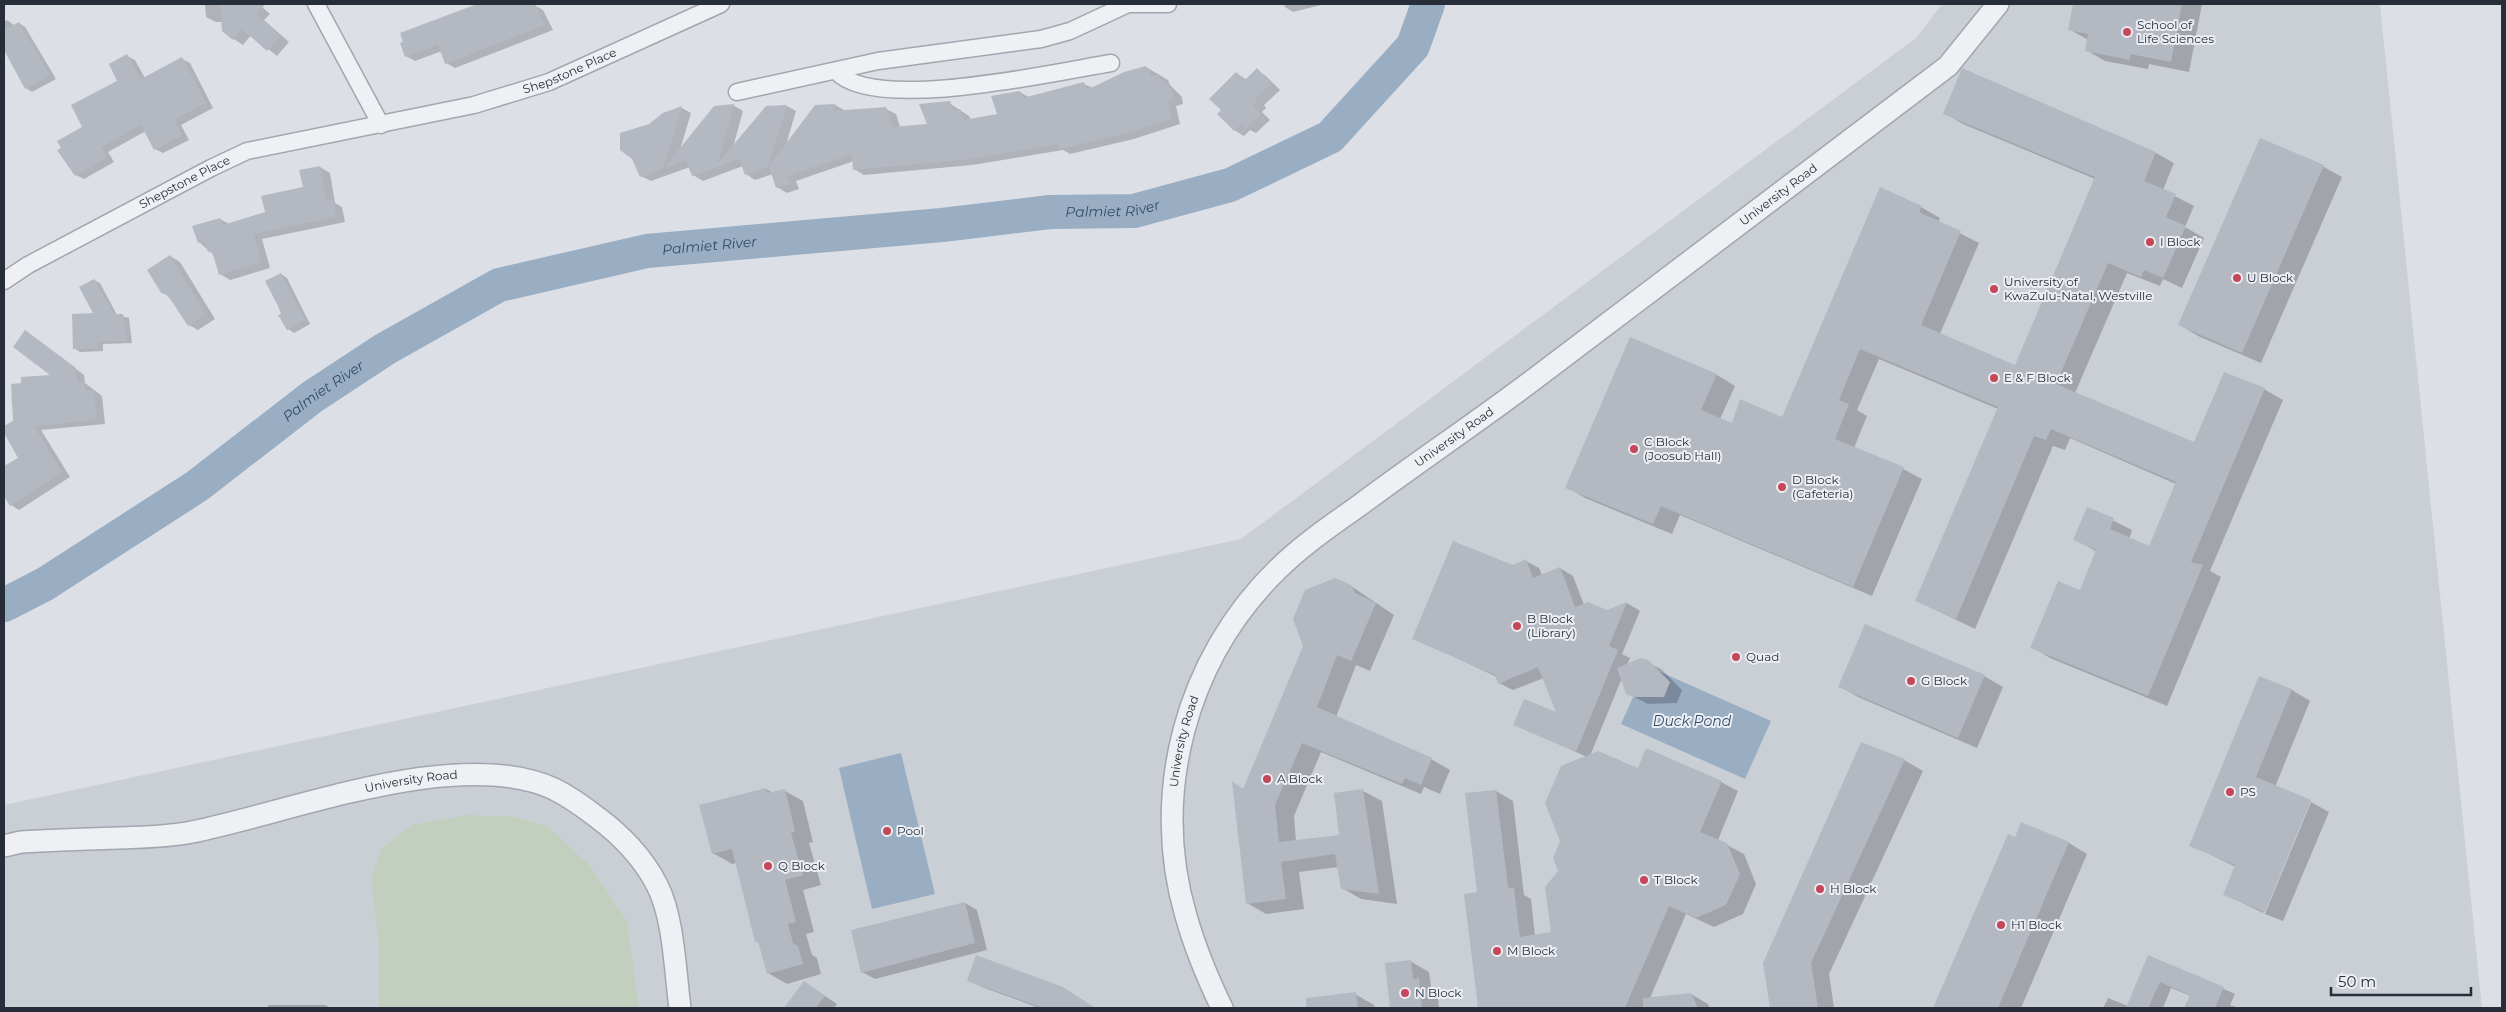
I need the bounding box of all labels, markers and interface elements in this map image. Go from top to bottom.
place label: School of Life Sciences [2137,17,2214,46]
marker: School of Life Sciences [2121,26,2133,38]
street label: Shepstone Place [521,44,619,97]
street label: Shepstone Place [136,152,232,212]
street label: University Road [1736,160,1820,229]
water label: Palmiet River [1065,195,1162,221]
water label: Palmiet River [661,232,758,259]
place label: I Block [2160,234,2201,249]
marker: I Block [2144,236,2156,248]
place label: U Block [2247,270,2294,285]
marker: U Block [2231,272,2243,284]
place label: University of KwaZulu-Natal, Westville [2004,274,2153,303]
marker: University of KwaZulu-Natal, Westville [1988,283,2000,295]
water label: Palmiet River [279,356,368,425]
place label: E & F Block [2004,370,2072,385]
marker: E & F Block [1988,372,2000,384]
street label: University Road [1411,404,1496,470]
place label: C Block (Joosub Hall) [1644,434,1721,463]
marker: C Block (Joosub Hall) [1628,443,1640,455]
place label: D Block (Cafeteria) [1792,472,1854,501]
marker: D Block (Cafeteria) [1776,481,1788,493]
place label: B Block (Library) [1527,611,1576,640]
marker: B Block (Library) [1511,620,1523,632]
place label: Quad [1746,649,1779,664]
marker: Quad [1730,651,1742,663]
place label: G Block [1921,673,1968,688]
marker: G Block [1905,675,1917,687]
street label: University Road [1166,693,1201,788]
water label: Duck Pond [1653,712,1732,730]
street label: University Road [363,767,458,795]
place label: A Block [1277,771,1323,786]
marker: A Block [1261,773,1273,785]
place label: PS [2240,784,2256,799]
marker: PS [2224,786,2236,798]
place label: Pool [897,823,924,838]
marker: Pool [881,825,893,837]
place label: Q Block [778,858,826,873]
marker: Q Block [762,860,774,872]
place label: T Block [1654,872,1698,887]
marker: T Block [1638,874,1650,886]
place label: H Block [1830,881,1877,896]
marker: H Block [1814,883,1826,895]
place label: H1 Block [2011,917,2063,932]
marker: H1 Block [1995,919,2007,931]
place label: M Block [1507,943,1556,958]
marker: M Block [1491,945,1503,957]
scale bar [2331,964,2471,996]
text: 50 m [2338,972,2376,991]
place label: N Block [1415,985,1462,1000]
marker: N Block [1399,987,1411,999]

